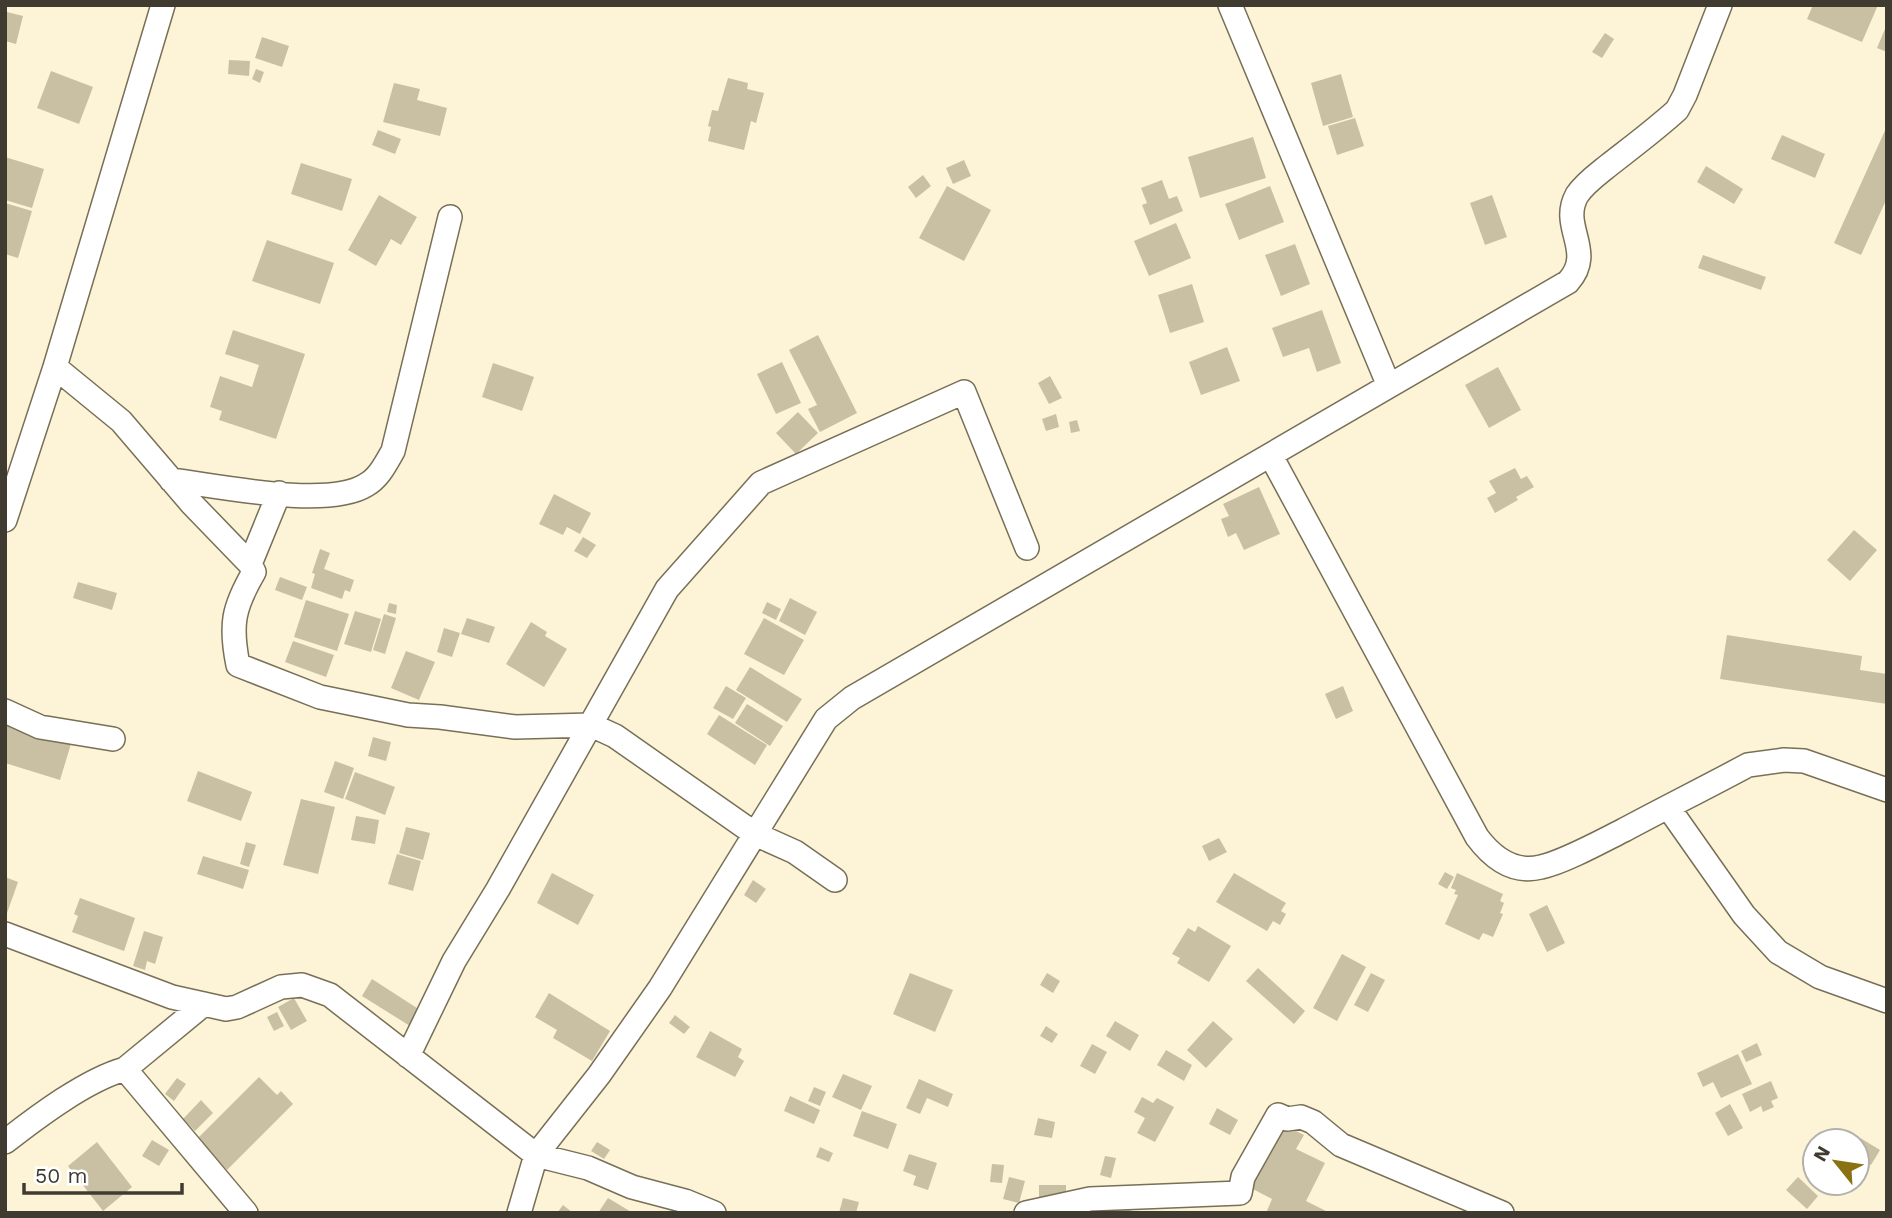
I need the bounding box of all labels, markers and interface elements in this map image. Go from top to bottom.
north arrow [1801,1127,1871,1197]
text: N [1808,1142,1835,1166]
scale bar [24,1152,182,1196]
text: 50 m [35,1163,87,1188]

